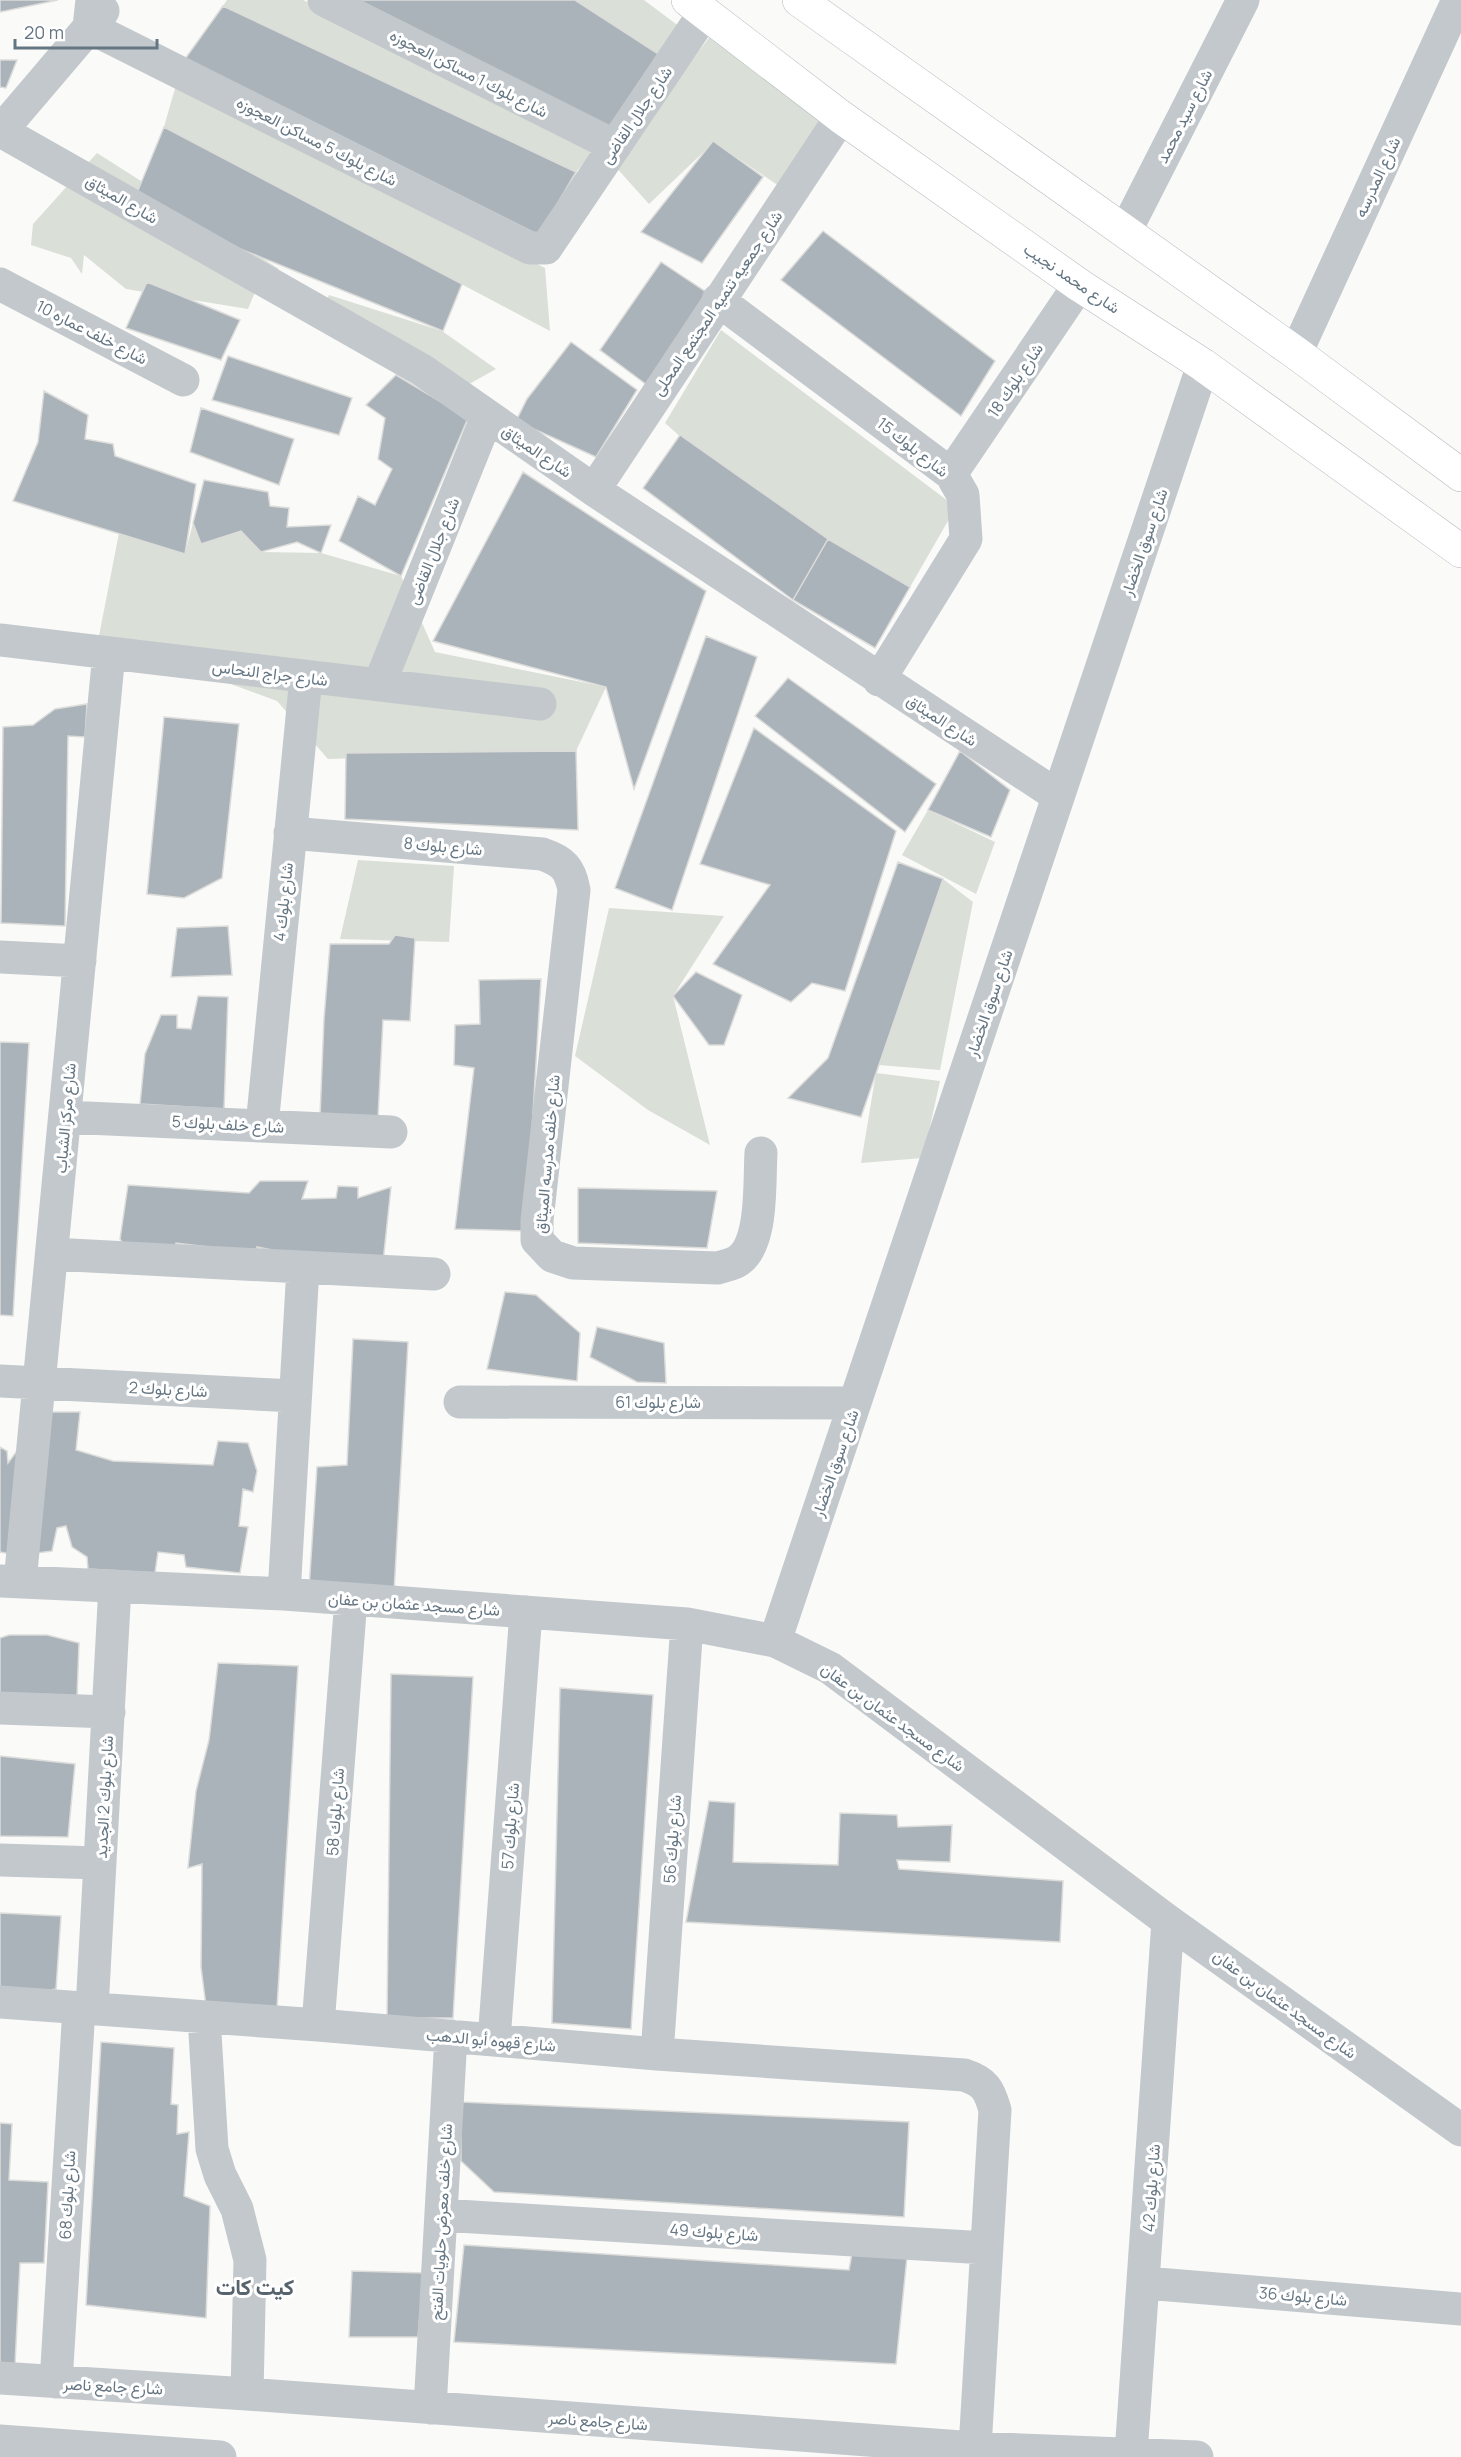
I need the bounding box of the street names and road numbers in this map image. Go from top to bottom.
street label: شارع بلوك 1 مساكن العجوزه [386,24,552,123]
street label: شارع جلال القاضى [595,62,678,169]
street label: شارع سيد محمد [1151,65,1218,167]
street label: شارع بلوك 5 مساكن العجوزه [233,91,401,192]
street label: شارع المدرسه [1349,133,1406,221]
street label: شارع الميثاق [81,169,162,229]
street label: شارع جمعيه تنميه المجتمع المحلى [647,206,788,400]
street label: شارع محمد نجيب [1019,238,1125,319]
street label: شارع خلف عماره 10 [32,295,151,370]
street label: شارع بلوك 18 [982,339,1049,422]
street label: شارع بلوك 15 [872,412,953,483]
street label: شارع الميثاق [497,419,576,483]
street label: شارع سوق الخضار [1115,485,1174,600]
street label: شارع جلال القاضى [402,494,465,608]
street label: شارع جراج النحاس [211,655,329,692]
street label: شارع الميثاق [902,689,982,752]
street label: شارع بلوك 8 [403,832,483,861]
street label: شارع بلوك 4 [268,862,299,943]
street label: شارع سوق الخضار [960,946,1019,1061]
street label: شارع مركز الشباب [49,1062,82,1174]
street label: شارع خلف مدرسه الميثاق [529,1074,566,1234]
street label: شارع خلف بلوك 5 [171,1110,285,1139]
street label: شارع بلوك 2 [128,1376,208,1403]
street label: شارع بلوك 61 [615,1391,701,1414]
street label: شارع سوق الخضار [806,1406,865,1521]
street label: شارع مسجد عثمان بن عفان [327,1587,501,1622]
street label: شارع مسجد عثمان بن عفان [816,1657,969,1777]
street label: شارع بلوك 2 الجديد [90,1735,119,1859]
street label: شارع بلوك 58 [321,1767,350,1857]
street label: شارع بلوك 57 [496,1782,525,1870]
street label: شارع بلوك 56 [658,1794,687,1884]
street label: شارع مسجد عثمان بن عفان [1208,1944,1361,2064]
street label: شارع قهوه أبو الدهب [425,2023,557,2058]
street label: شارع خلف معرض حلويات الفتح [425,2123,458,2321]
street label: شارع بلوك 42 [1137,2143,1166,2233]
street label: شارع بلوك 68 [54,2150,81,2240]
street label: شارع بلوك 49 [669,2218,759,2247]
street label: شارع بلوك 36 [1258,2281,1348,2312]
street label: شارع جامع ناصر [61,2372,163,2401]
street label: شارع جامع ناصر [546,2406,649,2436]

